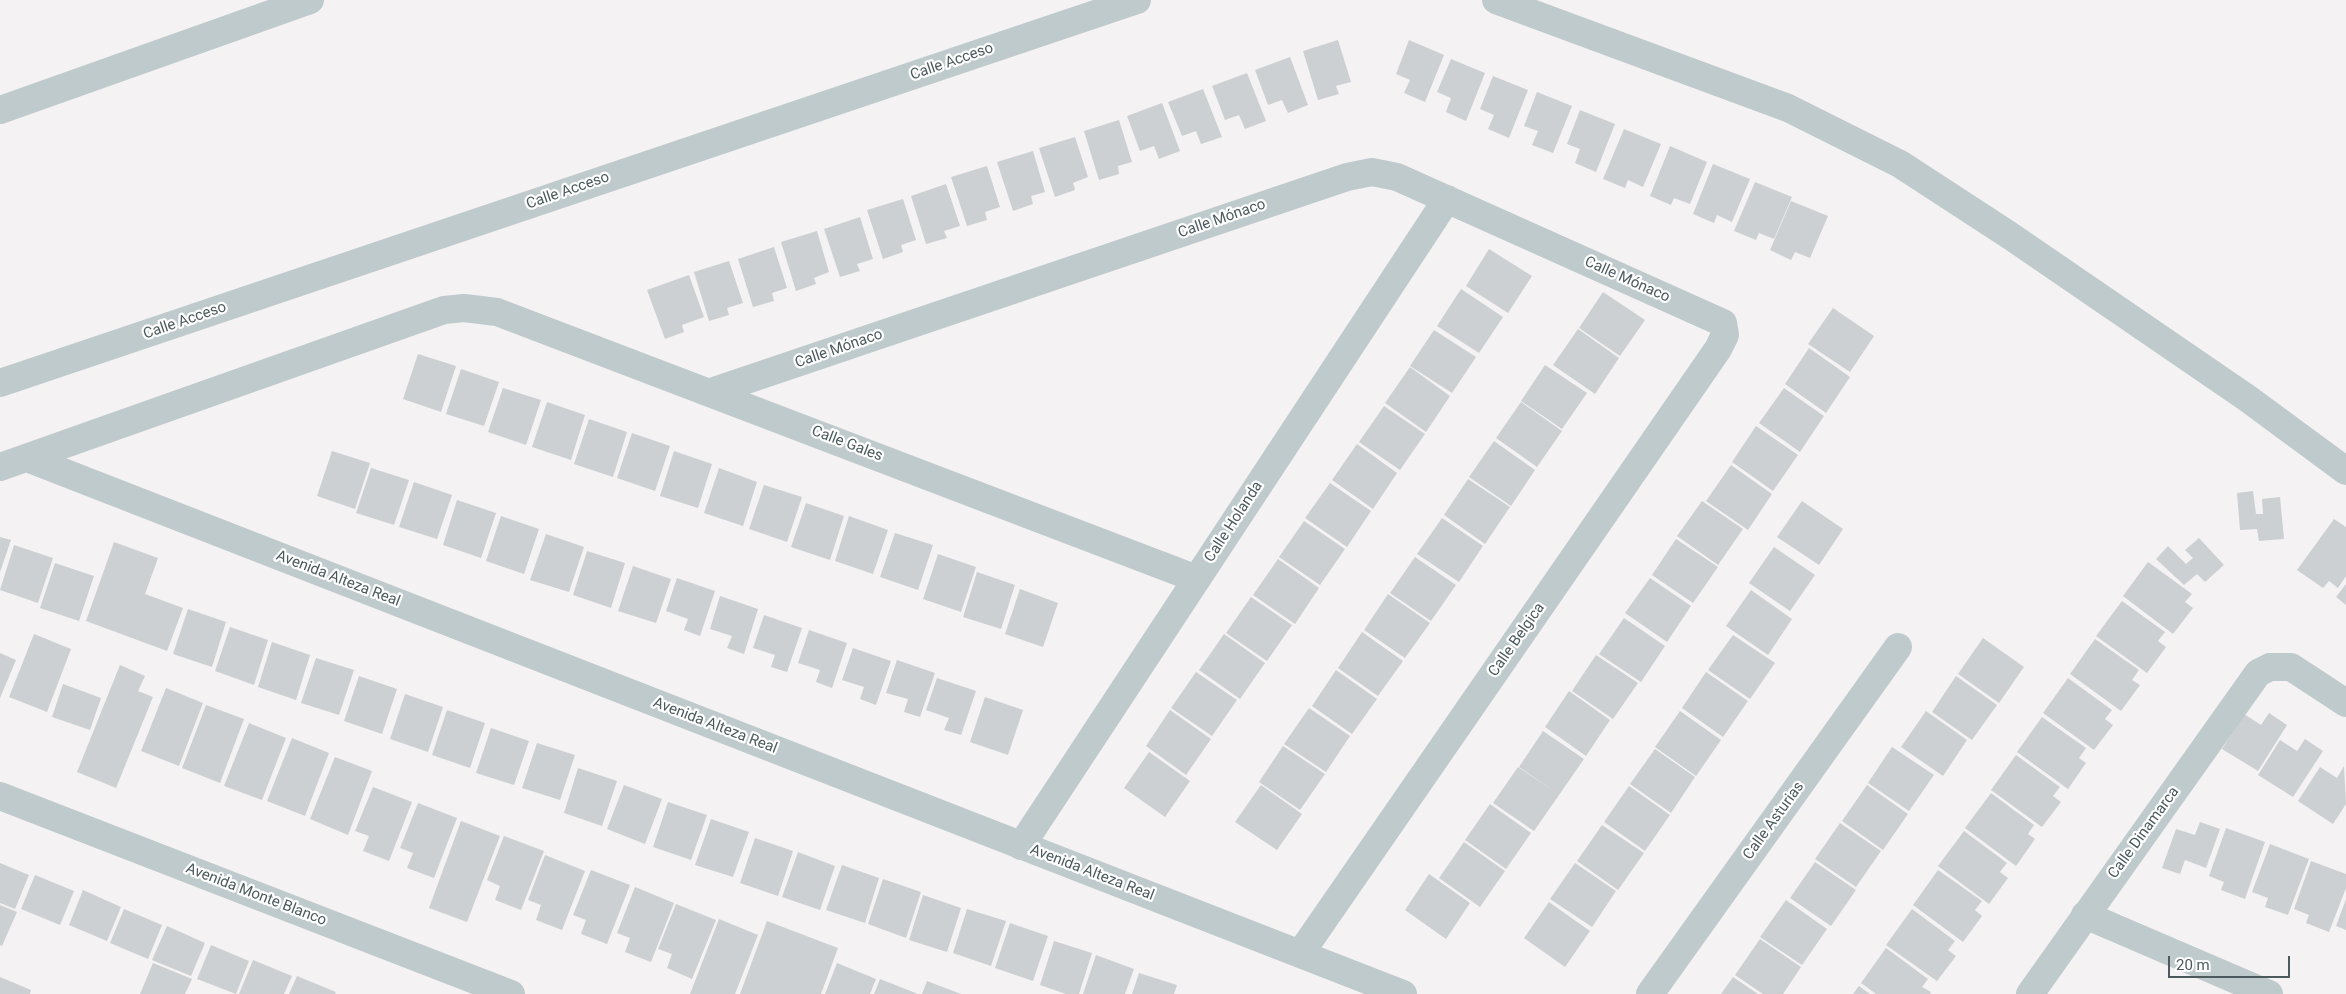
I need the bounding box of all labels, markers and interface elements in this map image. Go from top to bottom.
street label: Calle Acceso [908,39,996,85]
street label: Calle Acceso [524,168,612,214]
street label: Calle Mónaco [1176,196,1268,242]
street label: Calle Mónaco [1582,253,1672,307]
street label: Calle Acceso [141,298,229,344]
street label: Calle Mónaco [793,326,885,372]
street label: Calle Gales [809,422,885,466]
street label: Calle Holanda [1201,478,1267,566]
street label: Avenida Alteza Real [273,547,403,611]
street label: Calle Belgica [1485,600,1549,680]
street label: Avenida Alteza Real [650,694,780,758]
street label: Calle Asturias [1740,778,1808,864]
street label: Calle Dinamarca [2105,784,2183,882]
street label: Avenida Alteza Real [1027,841,1157,905]
street label: Avenida Monte Blanco [183,860,329,930]
scale bar [2171,946,2294,978]
text: 20 m [2176,956,2210,974]

